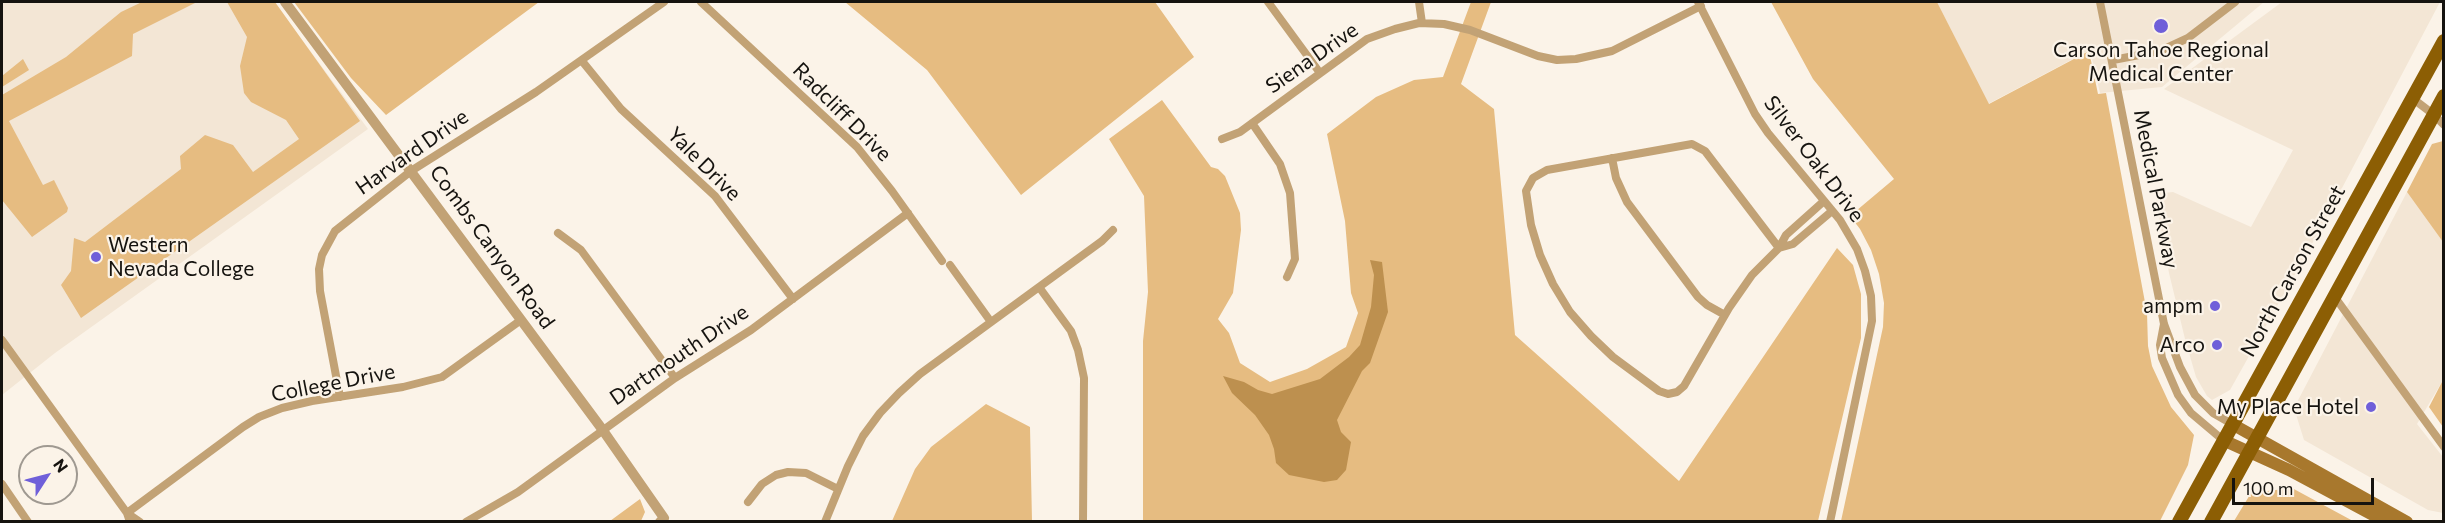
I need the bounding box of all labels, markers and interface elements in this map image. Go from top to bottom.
street label: Siena Drive [1261,17,1363,99]
marker: Carson Tahoe Regional Medical Center [2152,17,2170,35]
place label: Carson Tahoe Regional Medical Center [2053,37,2269,87]
street label: Radcliff Drive [787,57,897,167]
street label: Silver Oak Drive [1758,91,1870,227]
street label: Harvard Drive [351,104,473,200]
street label: Medical Parkway [2128,107,2184,271]
street label: Yale Drive [662,122,746,206]
street label: Combs Canyon Road [424,160,560,334]
street label: North Carson Street [2235,181,2351,361]
place label: Western Nevada College [108,232,254,282]
marker: Western Nevada College [89,250,103,264]
place label: ampm [2143,293,2203,319]
street label: Dartmouth Drive [605,299,753,411]
marker: ampm [2208,299,2222,313]
place label: Arco [2160,332,2205,358]
marker: Arco [2210,338,2224,352]
street label: College Drive [269,359,397,407]
place label: My Place Hotel [2217,394,2359,420]
marker: My Place Hotel [2364,400,2378,414]
north arrow [18,445,78,505]
text: N [50,455,73,476]
scale bar [2235,466,2378,504]
text: 100 m [2243,477,2293,499]

